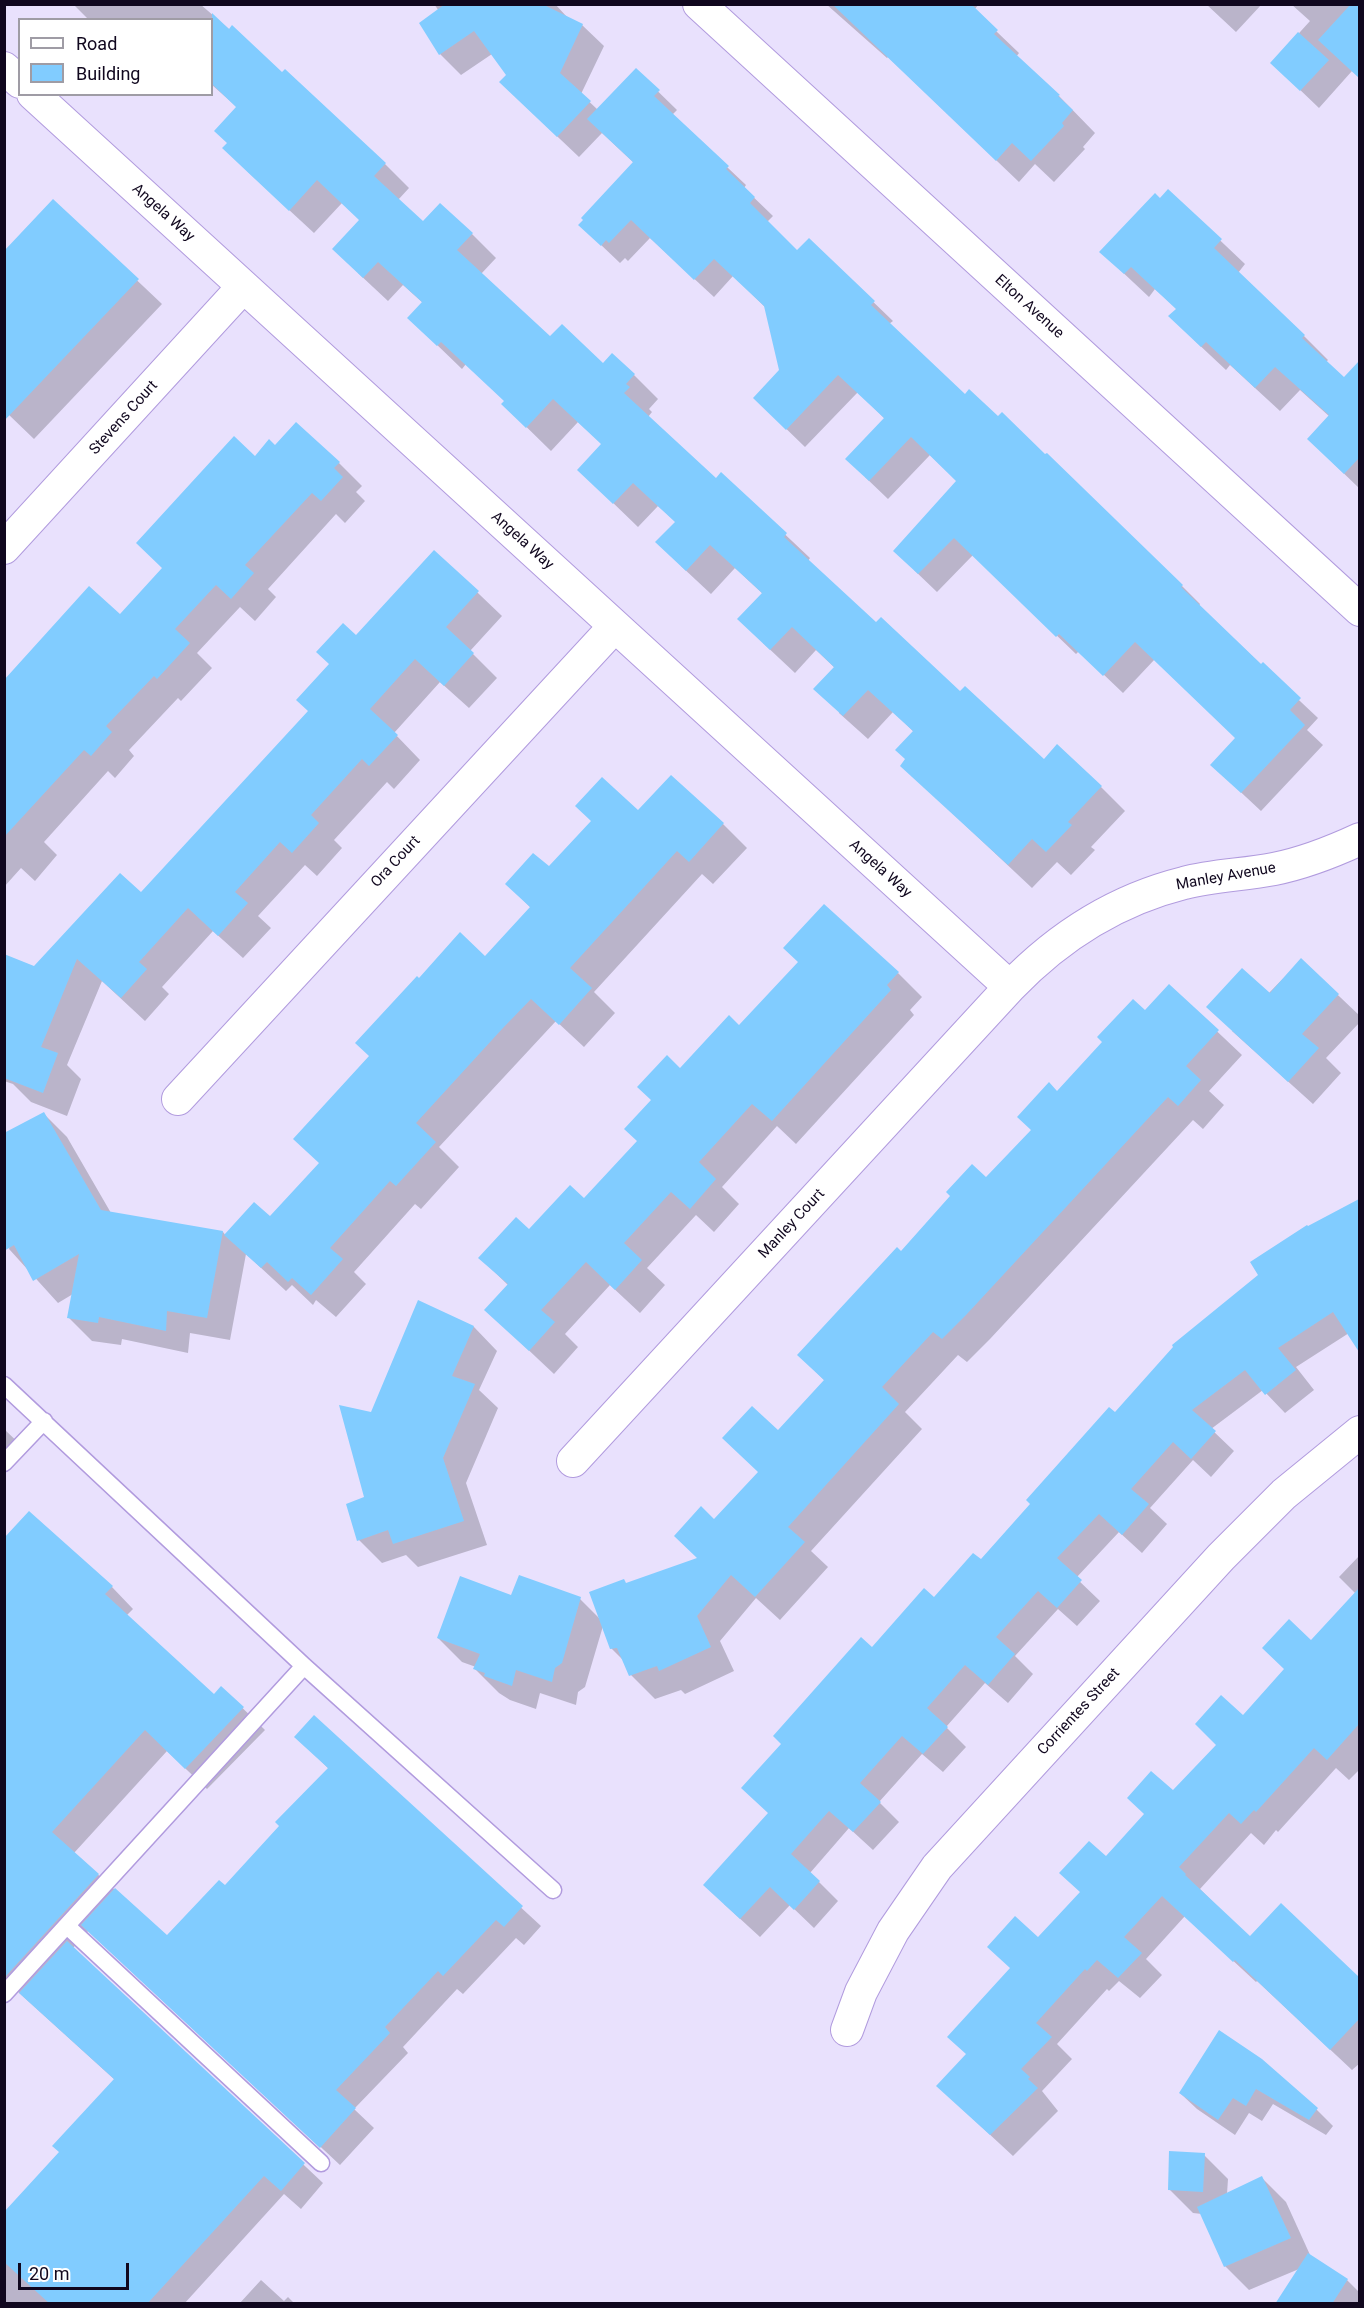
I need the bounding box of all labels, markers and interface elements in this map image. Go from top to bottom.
legend [18,18,213,96]
text: Road [76,33,117,54]
text: Building [76,63,140,84]
street label: Angela Way [128,180,198,246]
street label: Elton Avenue [991,271,1067,343]
street label: Stevens Court [86,377,162,459]
street label: Angela Way [487,508,557,574]
street label: Ora Court [368,832,424,892]
street label: Angela Way [845,836,915,902]
street label: Manley Avenue [1175,859,1277,895]
street label: Manley Court [755,1185,829,1263]
street label: Corrientes Street [1034,1665,1124,1759]
scale bar [21,2251,132,2289]
text: 20 m [29,2263,69,2284]

